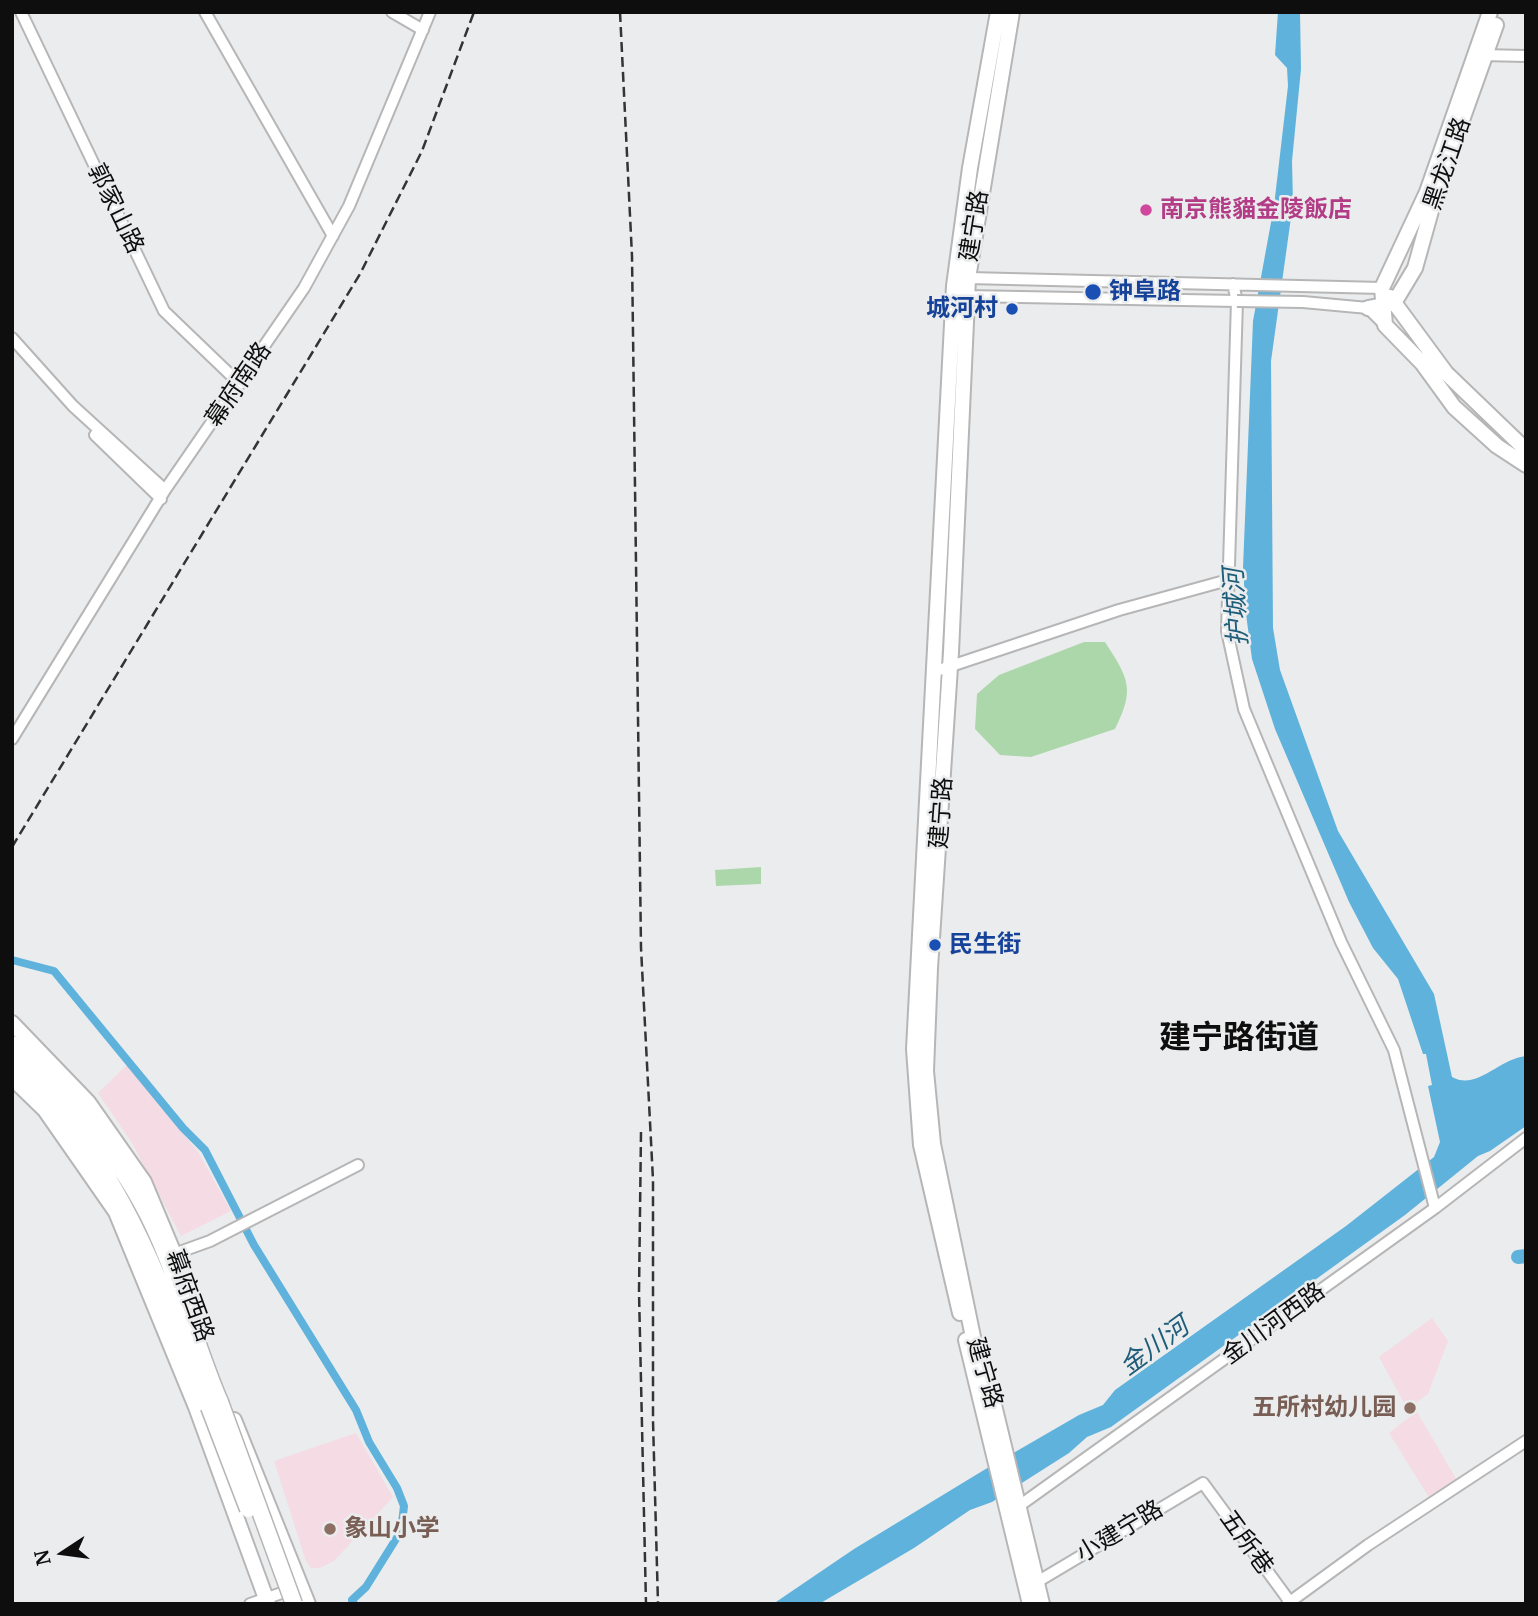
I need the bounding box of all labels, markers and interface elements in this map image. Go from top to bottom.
street label: 黑龙江路 [1419,114,1477,214]
street label: 郭家山路 [81,160,149,258]
street label: 建宁路 [955,188,995,264]
place label: 南京熊貓金陵飯店 [1160,196,1352,224]
marker: 南京熊貓金陵飯店 [1138,202,1154,218]
place label: 钟阜路 [1109,278,1181,306]
marker: 钟阜路 [1083,282,1103,302]
place label: 城河村 [926,295,998,323]
marker: 城河村 [1004,301,1020,317]
street label: 幕府南路 [200,337,278,433]
water label: 护城河 [1219,567,1255,647]
street label: 建宁路 [925,776,959,850]
place label: 民生街 [949,931,1021,959]
marker: 民生街 [927,937,943,953]
district label: 建宁路街道 [1159,1020,1319,1058]
street label: 幕府西路 [159,1246,219,1346]
street label: 金川河西路 [1217,1277,1331,1371]
water label: 金川河 [1114,1311,1196,1383]
street label: 建宁路 [960,1334,1008,1412]
place label: 五所村幼儿园 [1252,1394,1396,1422]
marker: 五所村幼儿园 [1402,1400,1418,1416]
street label: 小建宁路 [1071,1495,1169,1569]
street label: 五所巷 [1213,1505,1279,1581]
place label: 象山小学 [344,1515,440,1543]
north arrow [28,1518,98,1588]
marker: 象山小学 [322,1521,338,1537]
text: N [29,1548,56,1568]

